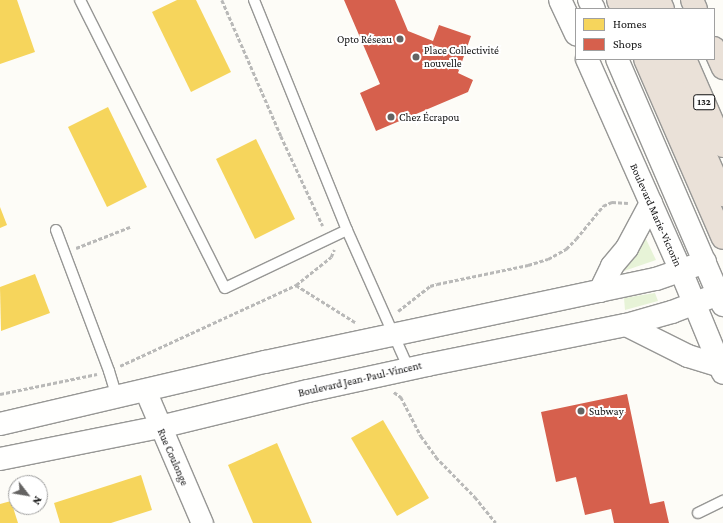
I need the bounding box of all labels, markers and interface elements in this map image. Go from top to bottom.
legend [575,8,715,60]
text: Homes [613,17,646,31]
place label: Opto Réseau [337,32,392,46]
marker: Opto Réseau [395,34,405,44]
text: Shops [613,37,642,51]
place label: Place Collectivité nouvelle [424,44,499,70]
marker: Place Collectivité nouvelle [411,52,421,62]
road number: 132 [693,94,715,110]
place label: Chez Écrapou [399,110,459,124]
marker: Chez Écrapou [386,112,396,122]
street label: Boulevard Marie-Victorin [627,161,685,269]
street label: Boulevard Jean-Paul-Vincent [297,358,423,400]
place label: Subway [589,404,624,418]
marker: Subway [576,406,586,416]
street label: Rue Coulonge [155,427,191,487]
north arrow [8,475,48,515]
text: N [30,494,45,507]

